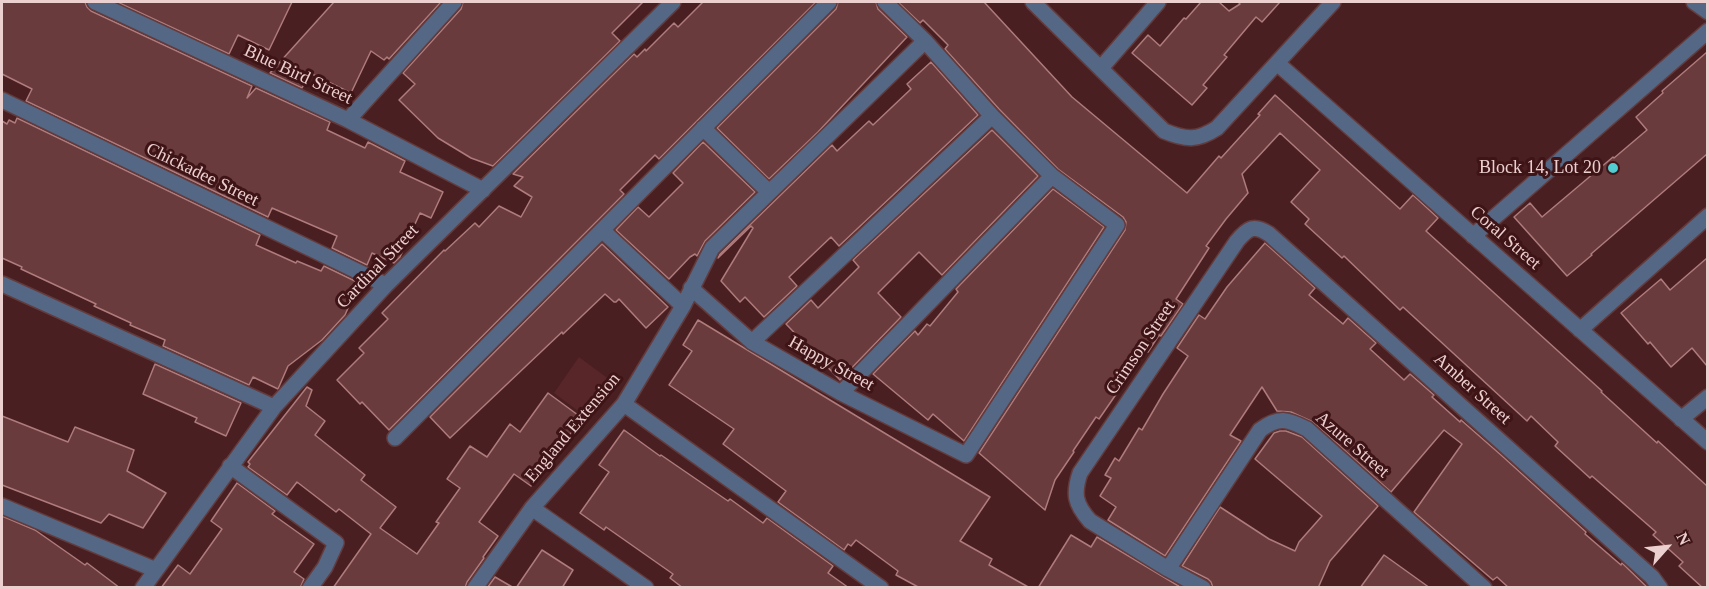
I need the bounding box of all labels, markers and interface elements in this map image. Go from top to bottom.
street label: Blue Bird Street [240,40,356,110]
street label: Chickadee Street [142,138,262,212]
place label: Block 14, Lot 20 [1479,157,1601,179]
marker: Block 14, Lot 20 [1606,161,1620,175]
street label: Coral Street [1465,201,1545,275]
street label: Cardinal Street [333,220,423,314]
street label: Crimson Street [1102,297,1180,399]
street label: Happy Street [784,332,878,396]
street label: Amber Street [1429,349,1515,429]
street label: England Extension [521,369,625,487]
street label: Azure Street [1311,407,1393,483]
north arrow [1637,517,1697,577]
text: N [1673,530,1694,548]

